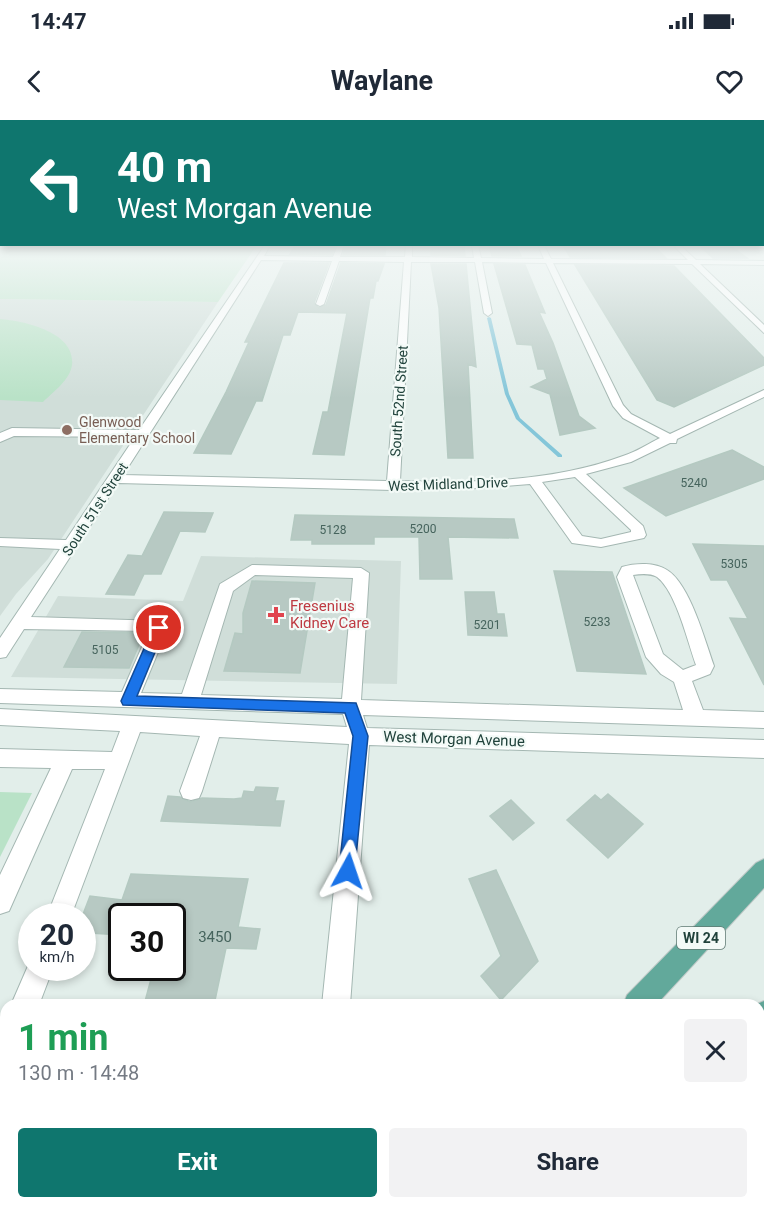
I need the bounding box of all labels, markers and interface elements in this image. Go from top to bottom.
text: 14:47 [30,9,87,34]
icon: back [18,65,51,98]
text: Waylane [331,65,433,97]
icon: heart [713,65,746,98]
text: 40 m [117,143,212,192]
icon: left [18,144,96,222]
text: West Morgan Avenue [117,193,372,225]
street label: South 52nd Street [387,344,411,457]
place label: Glenwood Elementary School [79,414,195,446]
marker: Glenwood Elementary School [60,423,74,437]
street label: South 51st Street [59,459,131,559]
street label: West Midland Drive [388,474,508,494]
house number: 5240 [681,476,708,490]
house number: 5200 [410,522,437,536]
house number: 5128 [320,523,347,537]
house number: 5305 [721,557,748,571]
place label: Fresenius Kidney Care [290,597,369,632]
pin [133,602,184,653]
marker: Fresenius Kidney Care [267,606,285,624]
icon: arrive [142,611,175,644]
house number: 5233 [584,615,610,629]
house number: 5201 [474,618,500,632]
house number: 5105 [92,643,119,657]
street label: West Morgan Avenue [383,728,525,750]
position arrow [316,839,380,903]
speed limit sign: 30 [108,903,186,981]
text: 20 [40,917,74,952]
road number: WI 24 [677,927,725,949]
house number: 3450 [198,928,232,946]
text: km/h [39,948,75,966]
text: 1 min [18,1017,109,1059]
button: close [684,1019,747,1082]
text: 130 m · 14:48 [18,1061,139,1085]
button: Exit [18,1128,377,1197]
button: Share [389,1128,747,1197]

